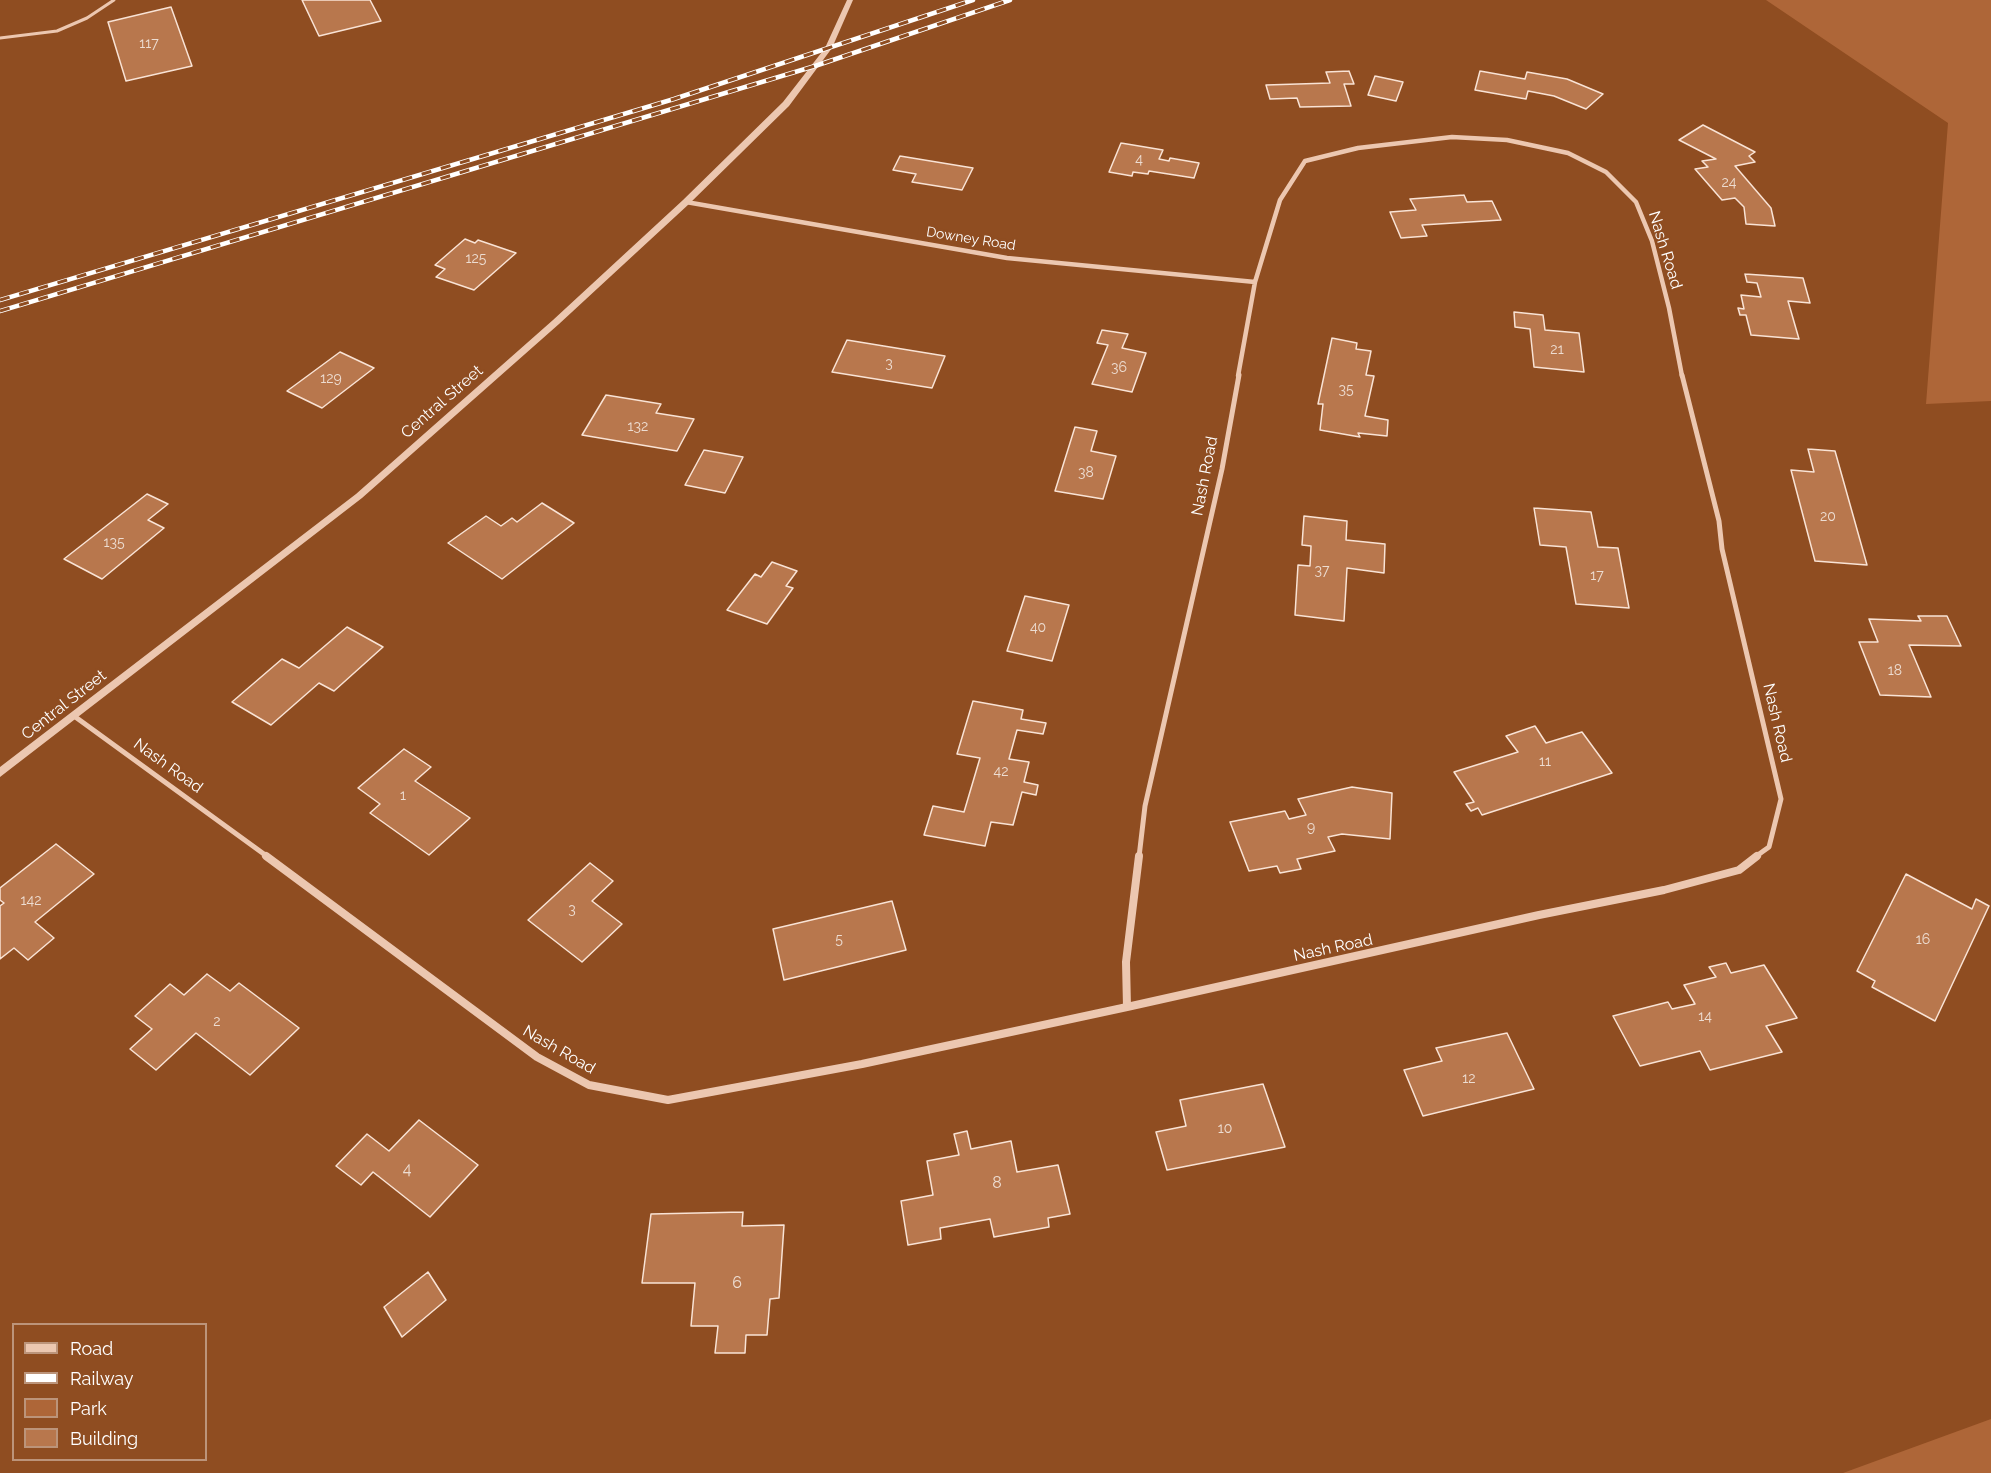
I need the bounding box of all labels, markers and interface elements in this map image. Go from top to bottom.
house number: 117 [139,36,159,52]
house number: 4 [1135,152,1143,168]
house number: 24 [1722,175,1736,191]
street label: Nash Road [1644,209,1686,291]
street label: Downey Road [925,224,1017,254]
house number: 125 [466,251,486,267]
house number: 21 [1550,342,1564,358]
house number: 3 [885,356,893,372]
house number: 36 [1111,360,1127,376]
street label: Central Street [397,361,487,443]
house number: 129 [320,371,342,387]
house number: 35 [1338,382,1354,398]
house number: 132 [628,419,648,435]
street label: Nash Road [1188,435,1222,517]
house number: 38 [1078,465,1094,481]
house number: 20 [1820,509,1836,525]
house number: 135 [103,535,125,551]
house number: 37 [1315,563,1329,579]
house number: 17 [1590,568,1604,584]
house number: 40 [1030,620,1046,636]
house number: 18 [1888,663,1902,679]
street label: Central Street [18,666,110,744]
street label: Nash Road [1759,682,1795,764]
street label: Nash Road [130,735,206,797]
house number: 11 [1539,754,1551,770]
house number: 42 [994,764,1008,780]
house number: 1 [400,788,406,804]
house number: 9 [1307,820,1315,836]
house number: 142 [21,893,41,909]
house number: 3 [568,902,576,918]
street label: Nash Road [1292,930,1374,966]
house number: 5 [835,932,843,948]
house number: 16 [1916,932,1930,948]
house number: 14 [1698,1009,1712,1025]
house number: 2 [213,1014,221,1030]
street label: Nash Road [519,1022,599,1078]
house number: 12 [1462,1071,1476,1087]
house number: 10 [1218,1121,1232,1137]
house number: 4 [403,1159,411,1179]
house number: 8 [992,1173,1002,1193]
house number: 6 [732,1273,742,1293]
legend [12,1323,207,1461]
text: Road [70,1338,113,1359]
text: Railway [70,1368,134,1389]
text: Park [70,1398,107,1419]
text: Building [70,1428,138,1449]

